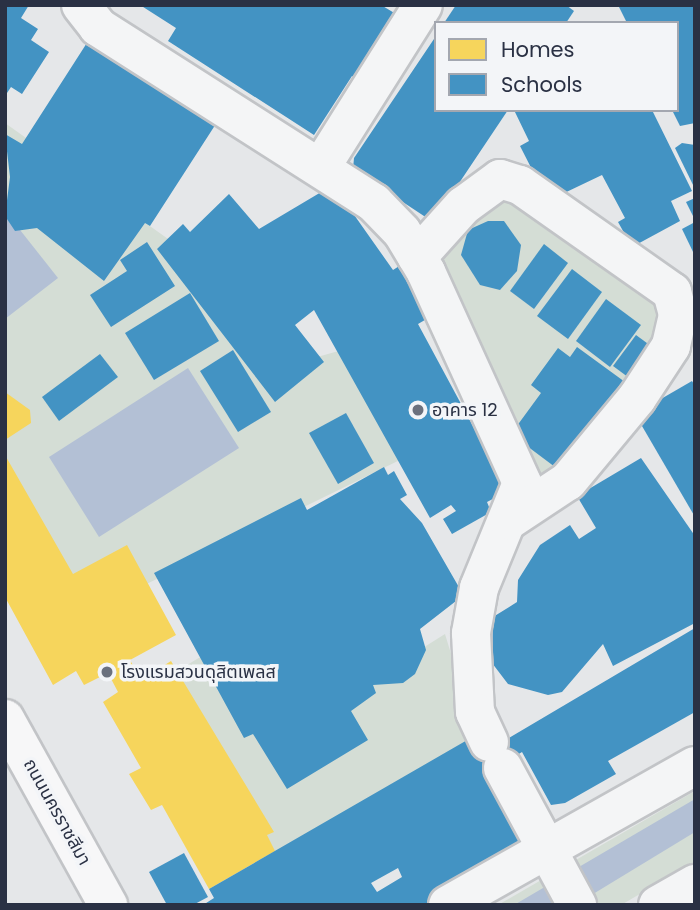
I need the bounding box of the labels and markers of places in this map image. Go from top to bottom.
place label: อาคาร 12 [432,399,498,421]
marker: อาคาร 12 [410,402,426,418]
place label: โรงแรมสวนดุสิตเพลส [121,661,276,683]
marker: โรงแรมสวนดุสิตเพลส [99,664,115,680]

